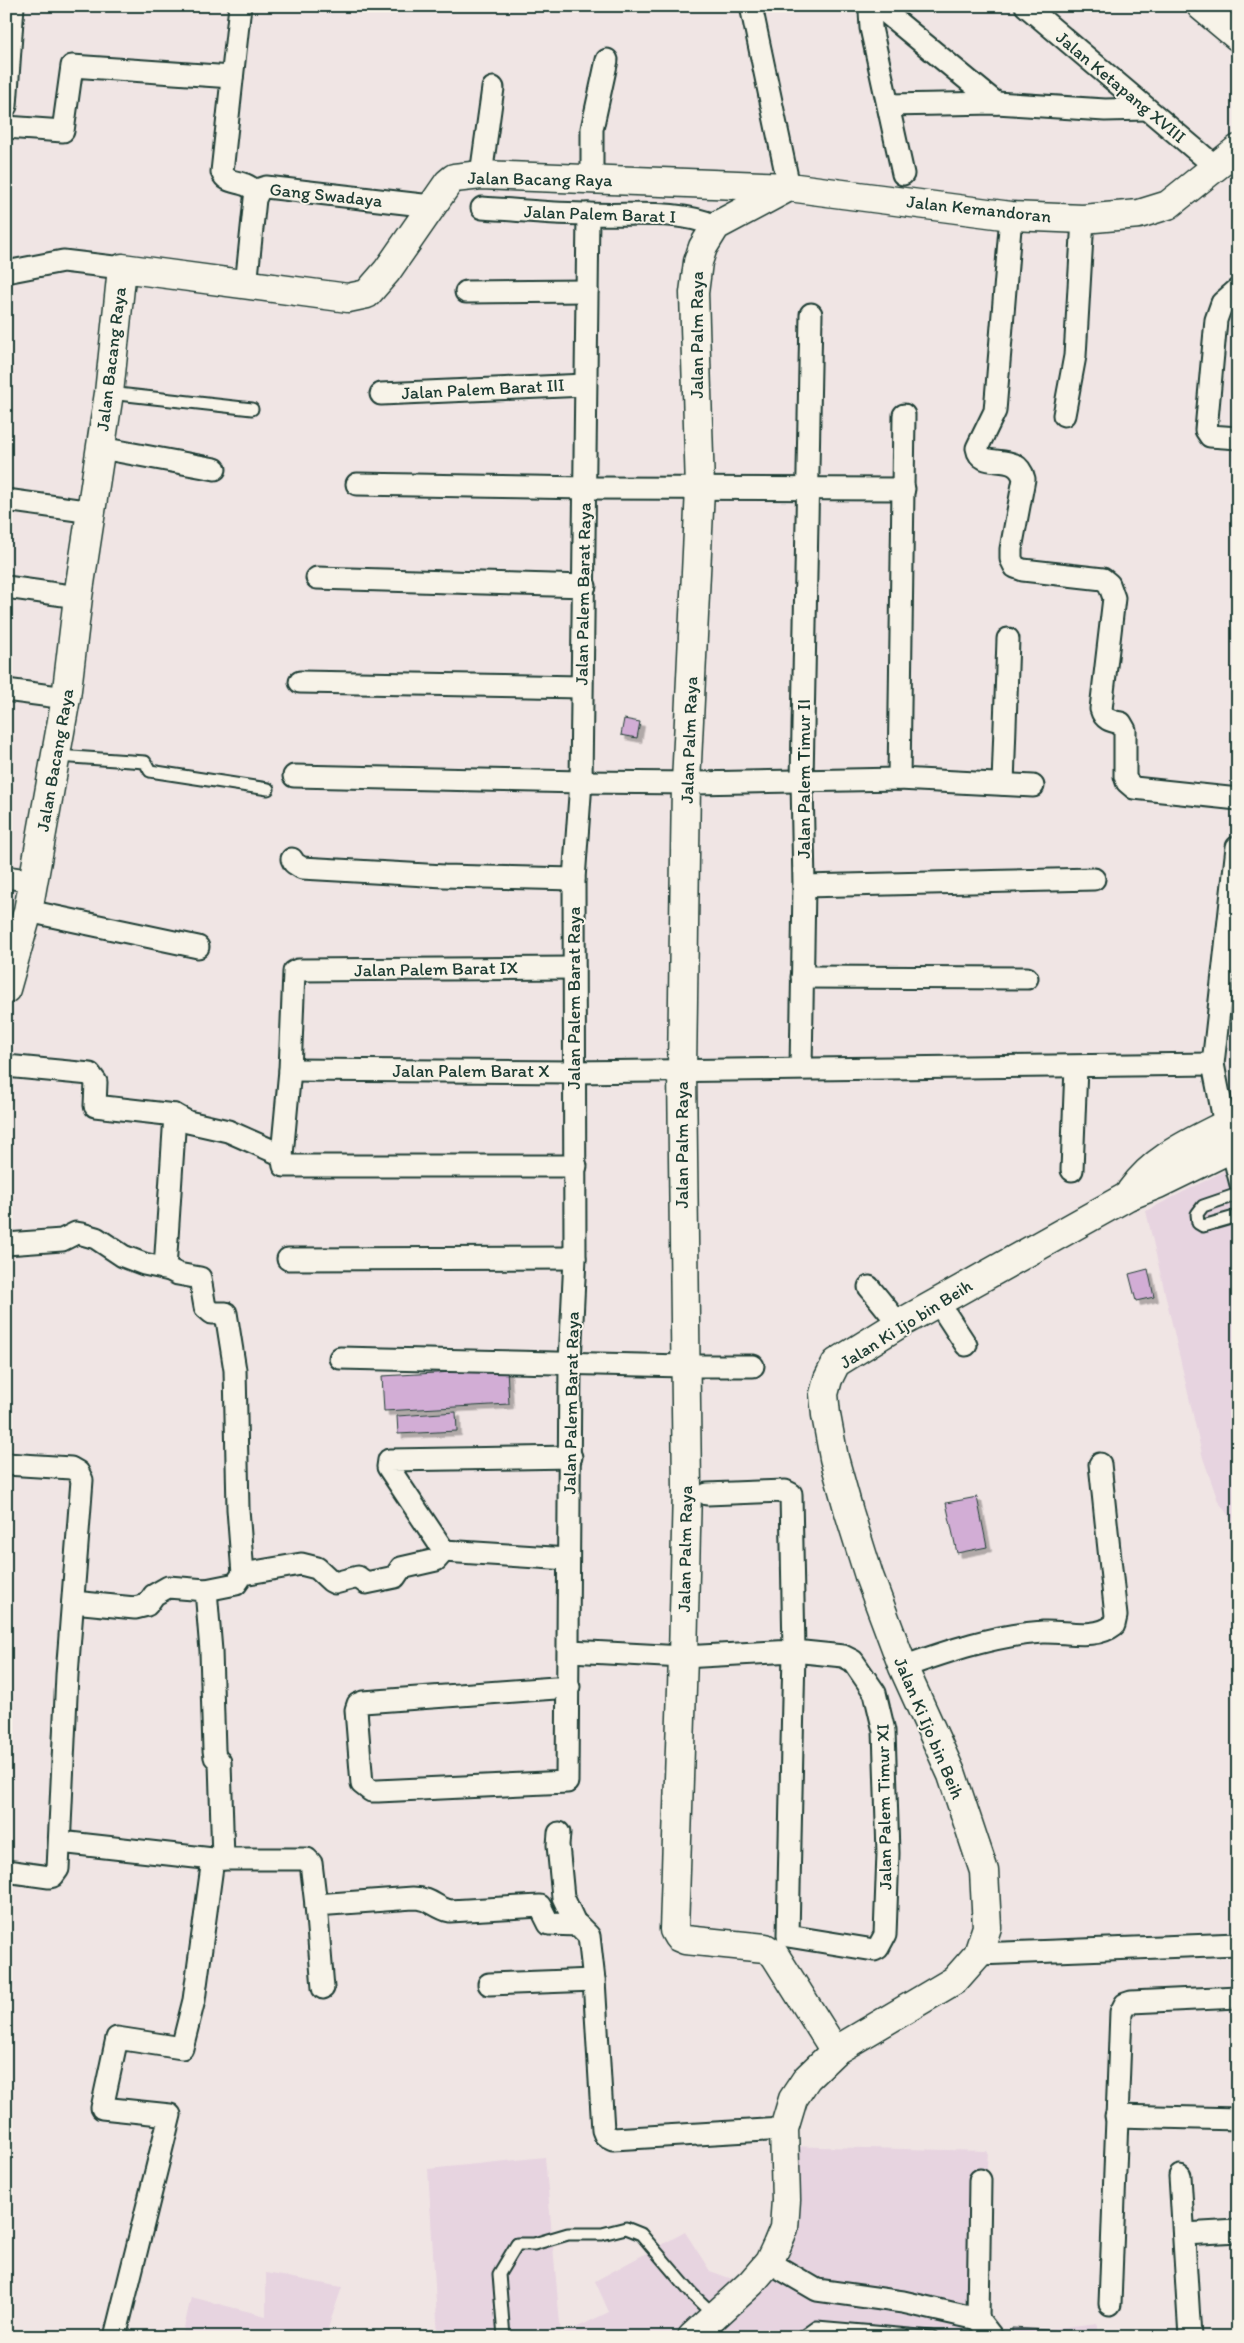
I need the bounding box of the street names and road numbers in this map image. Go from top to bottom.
street label: Jalan Ketapang XVIII [1052,26,1190,148]
street label: Jalan Bacang Raya [467,167,613,191]
street label: Gang Swadaya [268,178,384,212]
street label: Jalan Kemandoran [906,190,1052,228]
street label: Jalan Palem Barat I [524,200,676,228]
street label: Jalan Palm Raya [686,271,708,399]
street label: Jalan Bacang Raya [91,285,131,432]
street label: Jalan Palem Barat III [401,374,565,404]
street label: Jalan Palem Barat Raya [570,502,596,686]
street label: Jalan Palm Raya [676,676,702,804]
street label: Jalan Bacang Raya [32,686,79,833]
street label: Jalan Palem Timur II [793,699,815,859]
street label: Jalan Palem Barat Raya [563,906,585,1089]
street label: Jalan Palem Barat IX [354,957,519,981]
street label: Jalan Palem Barat X [393,1060,550,1082]
street label: Jalan Palm Raya [671,1081,693,1209]
street label: Jalan Ki Ijo bin Beih [836,1274,977,1374]
street label: Jalan Palem Barat Raya [558,1311,584,1495]
street label: Jalan Palm Raya [673,1485,697,1613]
street label: Jalan Ki Ijo bin Beih [889,1654,969,1803]
street label: Jalan Palem Timur XI [872,1724,896,1890]

